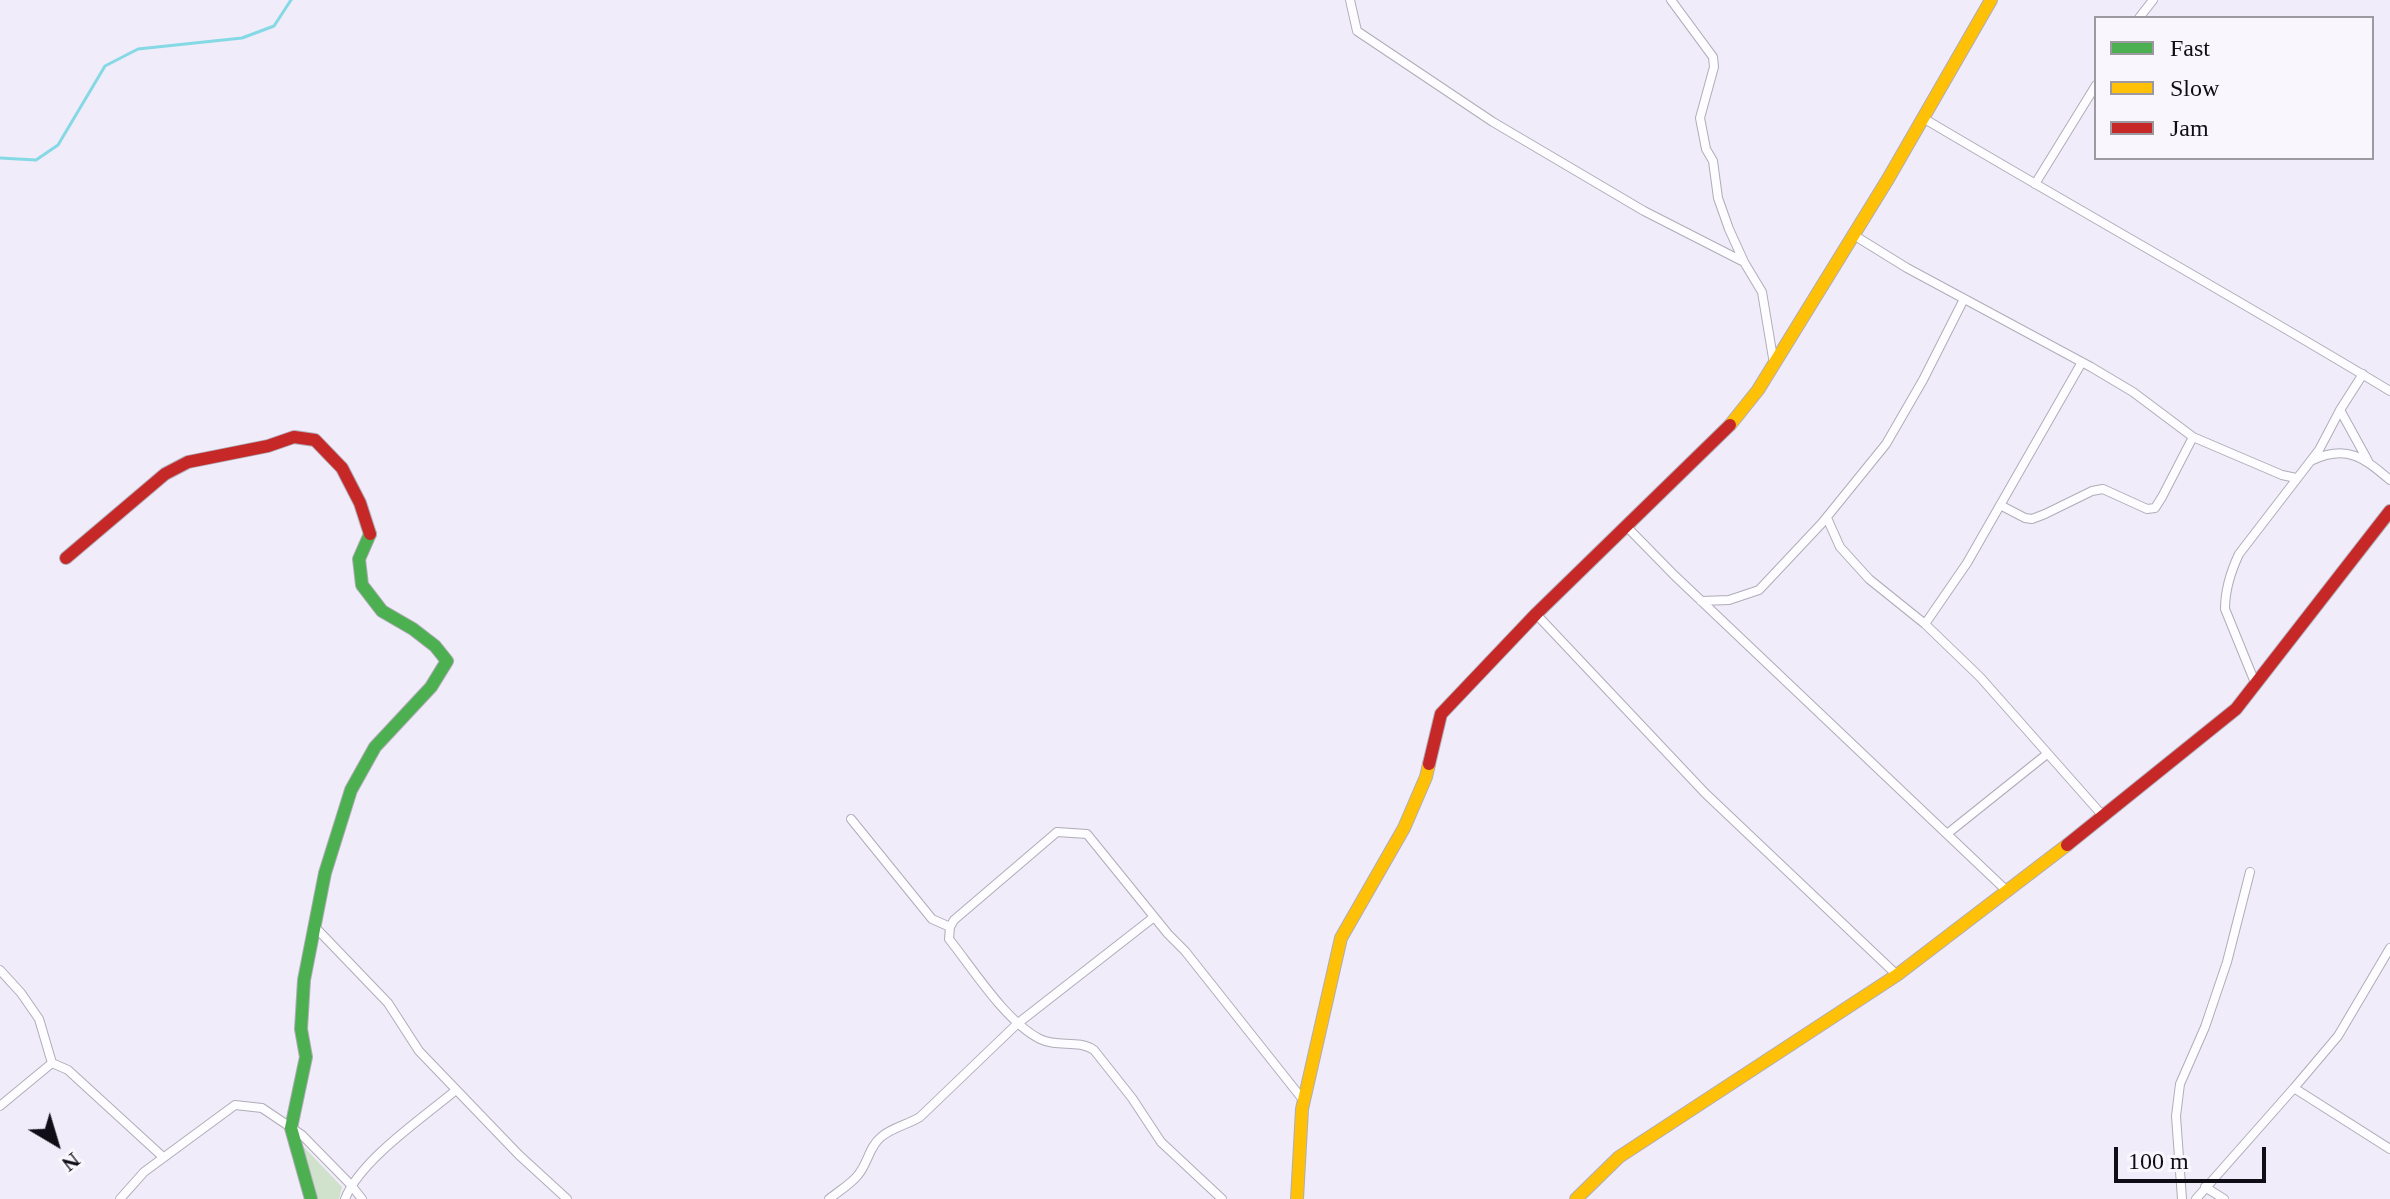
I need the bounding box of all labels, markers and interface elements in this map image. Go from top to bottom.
legend [2094,16,2374,160]
text: Fast [2170,35,2210,61]
text: Slow [2170,75,2219,101]
text: Jam [2170,115,2209,141]
north arrow [16,1103,96,1183]
scale bar [2118,1131,2270,1181]
text: N [57,1148,85,1177]
text: 100 m [2128,1148,2189,1174]

